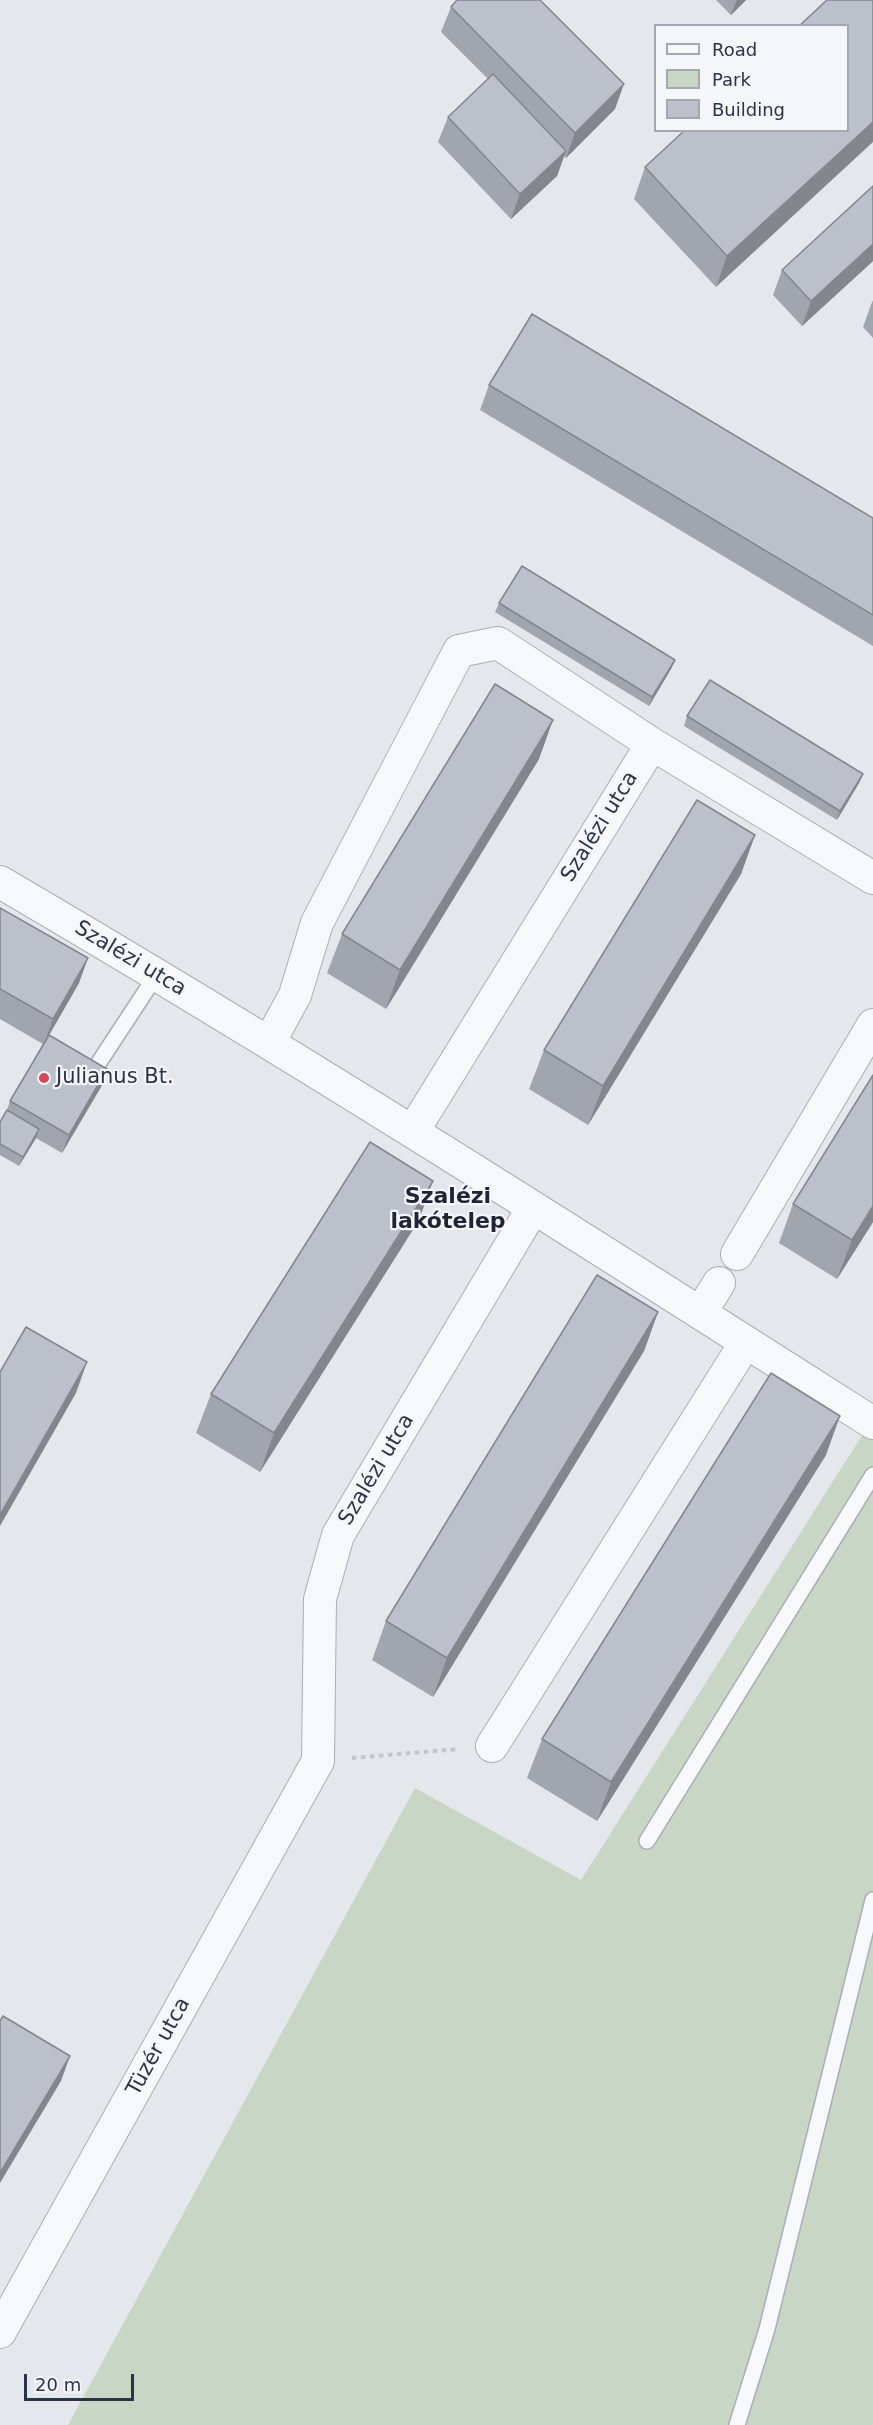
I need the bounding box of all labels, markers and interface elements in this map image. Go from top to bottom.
legend [654,24,849,132]
text: Road [712,39,757,60]
text: Park [712,69,751,90]
text: Building [712,99,785,120]
street label: Szalézi utca [556,767,644,887]
street label: Szalézi utca [70,916,190,1002]
place label: Julianus Bt. [56,1065,174,1091]
marker: Julianus Bt. [37,1071,51,1085]
district label: Szalézi lakótelep [390,1184,506,1236]
street label: Szalézi utca [334,1410,420,1530]
street label: Tüzér utca [122,1993,196,2101]
scale bar [27,2362,136,2400]
text: 20 m [35,2374,81,2395]

